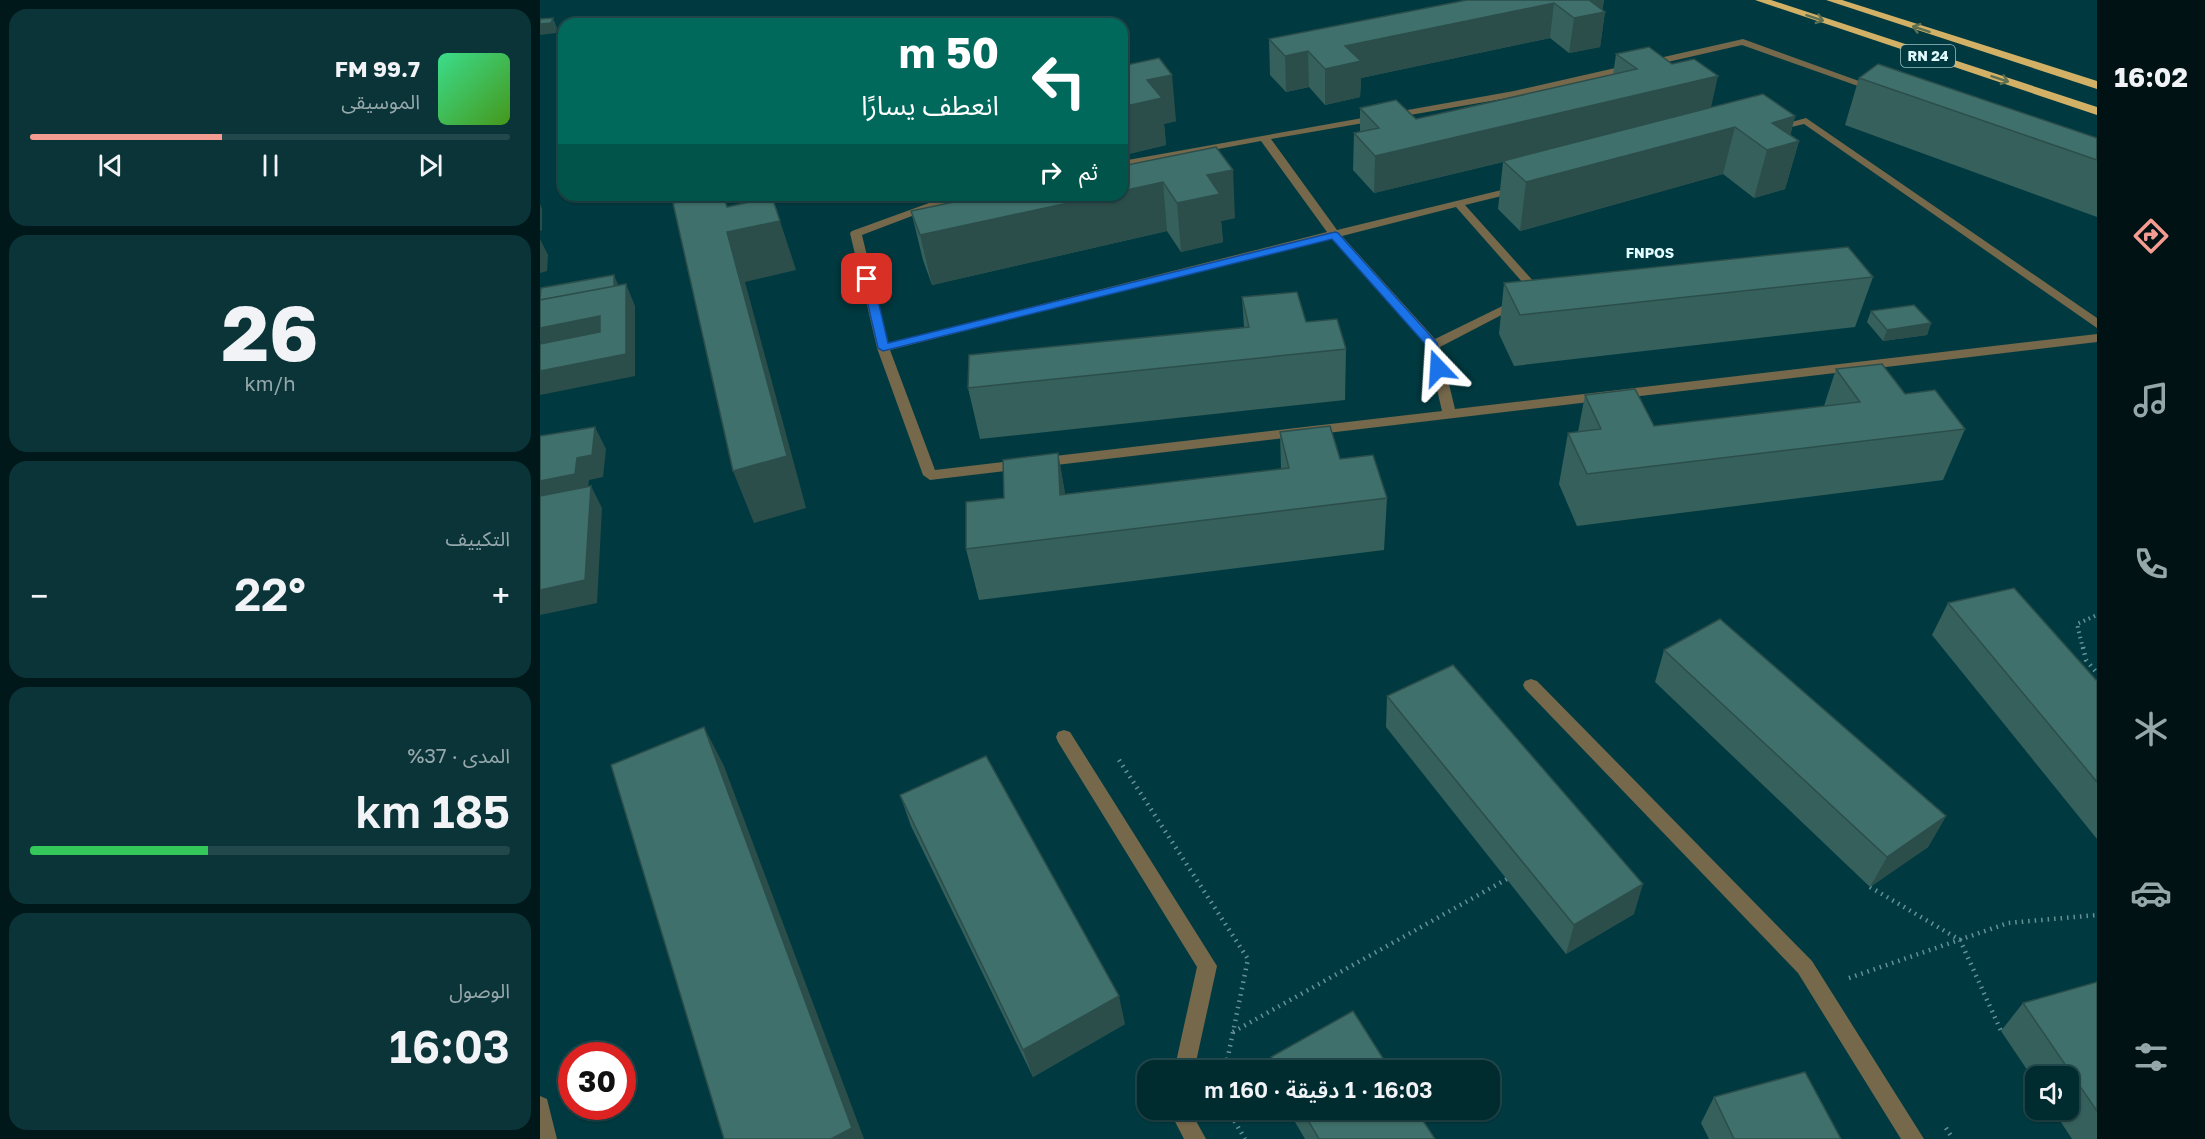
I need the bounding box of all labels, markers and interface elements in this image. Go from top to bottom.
one-way arrow [1805,14,1824,25]
one-way arrow [1912,23,1931,34]
text: 50 m [899,27,999,77]
icon: left [1020,42,1098,120]
road number: RN 24 [1901,45,1955,67]
text: 99.7 FM [335,55,420,82]
text: 16:02 [2114,61,2188,93]
one-way arrow [1990,75,2009,86]
text: الموسيقى [341,89,420,113]
text: انعطف يسارًا [861,89,999,121]
icon: previous [94,149,127,182]
icon: pause [254,149,287,182]
icon: next [414,149,447,182]
icon: right [1034,156,1067,189]
text: ثم [1079,158,1098,185]
icon: directions [2130,215,2172,257]
district label: FNPOS [1626,244,1674,261]
pin [841,253,892,304]
icon: arrive [850,262,883,295]
text: 26 [221,285,319,378]
position arrow [1406,336,1470,400]
text: km/h [245,371,295,395]
icon: music [2130,379,2172,421]
text: التكييف [446,526,510,550]
icon: phone [2130,543,2172,585]
text: 22° [234,567,306,621]
text: − [30,576,48,615]
text: + [492,576,510,615]
icon: climate [2130,708,2172,750]
text: المدى · 37% [408,743,510,767]
text: 185 km [356,784,510,838]
icon: car [2130,872,2172,914]
text: الوصول [449,978,510,1002]
text: 16:03 [389,1019,510,1073]
icon: filters [2130,1036,2172,1078]
speed limit sign: 30 [558,1042,636,1120]
map controls [2025,1066,2079,1120]
button: sound [2025,1066,2079,1120]
text: 16:03 · 1 دقيقة · 160 m [1204,1076,1433,1103]

